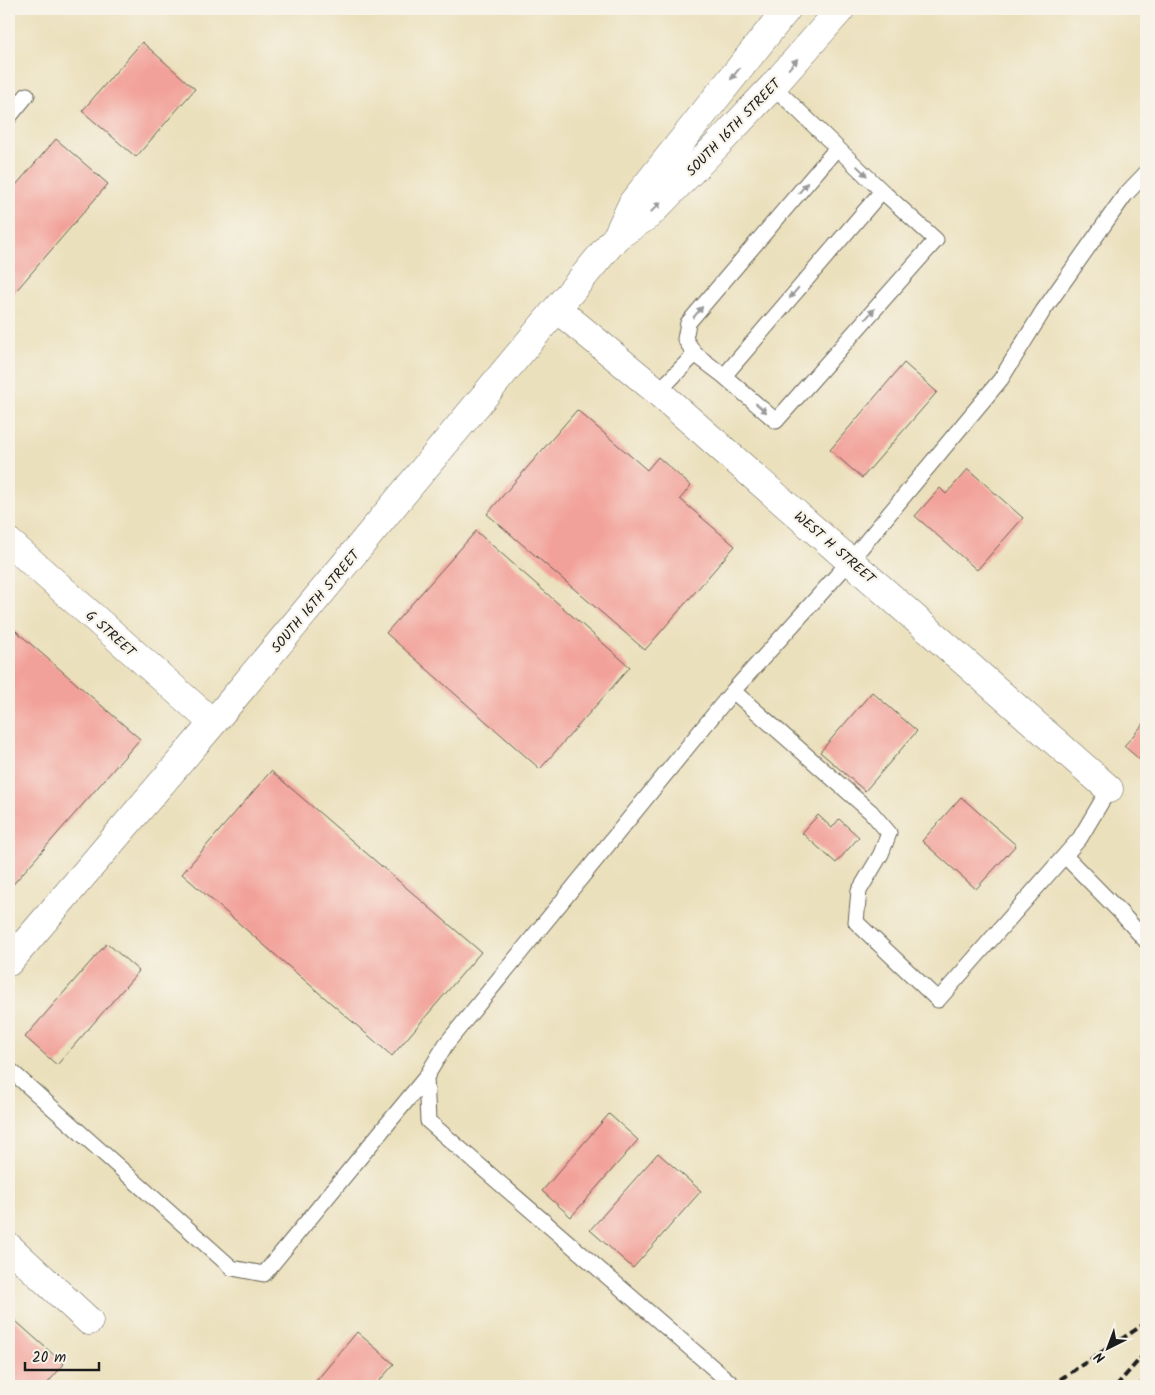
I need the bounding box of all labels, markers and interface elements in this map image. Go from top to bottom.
one-way arrow [787,57,798,70]
one-way arrow [729,68,740,81]
street label: SOUTH 16TH STREET [681,73,787,182]
one-way arrow [856,165,868,177]
one-way arrow [797,182,808,194]
one-way arrow [650,201,662,213]
one-way arrow [789,287,800,300]
one-way arrow [692,306,704,318]
one-way arrow [865,307,876,320]
one-way arrow [754,402,767,413]
street label: WEST H STREET [789,506,881,590]
street label: SOUTH 16TH STREET [266,544,366,658]
street label: G STREET [80,605,142,663]
north arrow [1082,1322,1132,1372]
scale bar [25,1340,99,1372]
text: 20 m [32,1346,66,1370]
text: N [1089,1346,1111,1368]

